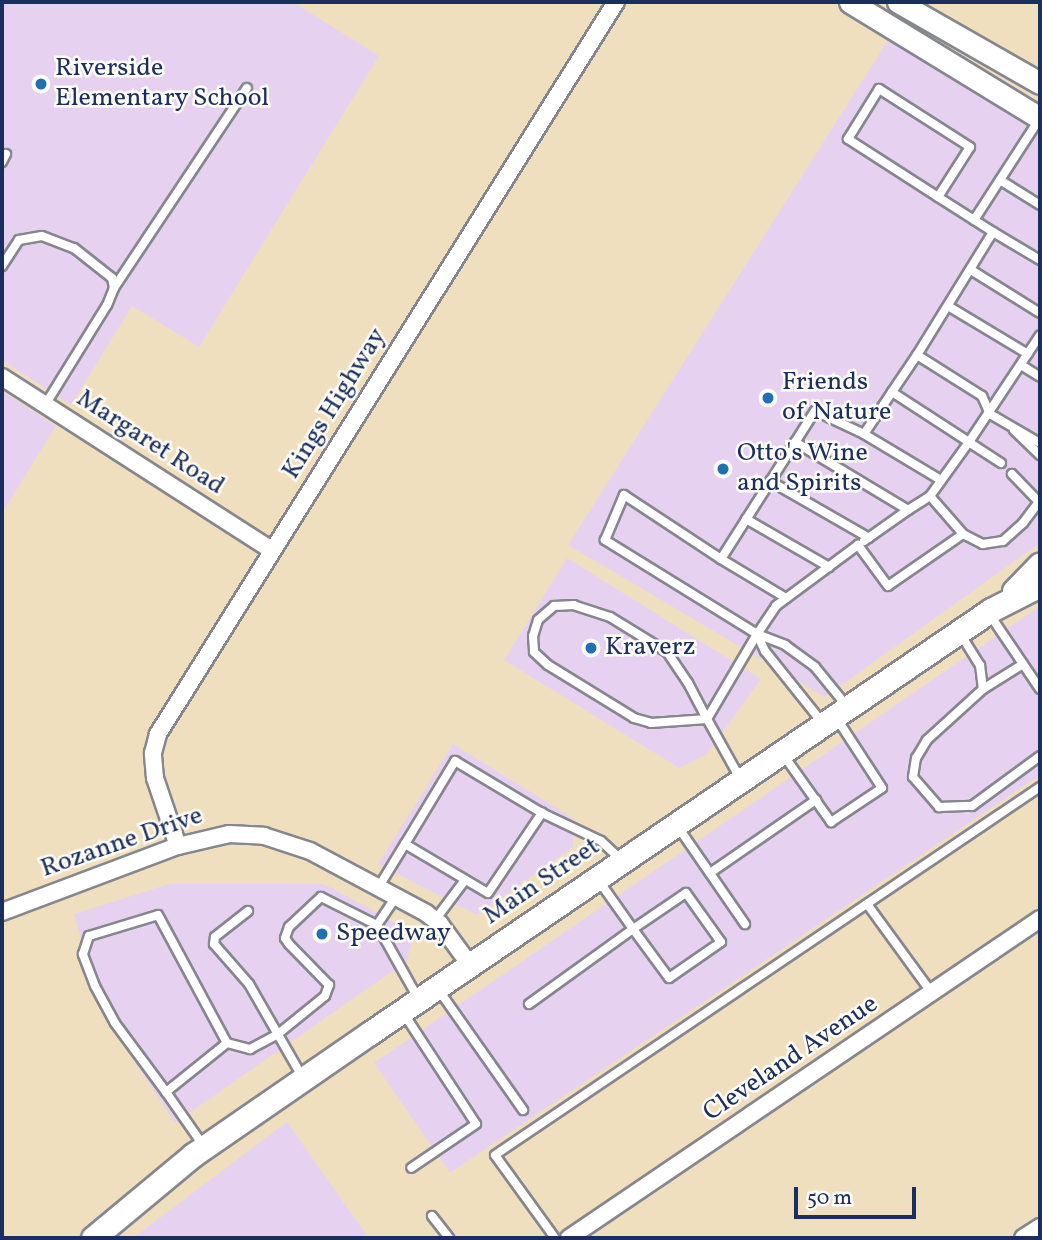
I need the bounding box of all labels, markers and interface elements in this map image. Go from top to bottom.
place label: Riverside Elementary School [55,53,270,114]
marker: Riverside Elementary School [33,76,49,92]
street label: Kings Highway [276,323,394,485]
place label: Friends of Nature [782,367,889,428]
street label: Margaret Road [70,383,230,503]
marker: Friends of Nature [760,390,776,406]
place label: Otto's Wine and Spirits [737,438,869,500]
marker: Otto's Wine and Spirits [715,461,731,477]
place label: Kraverz [605,632,695,664]
marker: Kraverz [583,640,599,656]
street label: Rozanne Drive [37,801,207,885]
street label: Main Street [478,832,606,932]
place label: Speedway [336,918,451,950]
marker: Speedway [314,926,330,942]
street label: Cleveland Avenue [698,989,884,1129]
scale bar [797,1174,920,1218]
text: 50 m [807,1184,852,1213]

